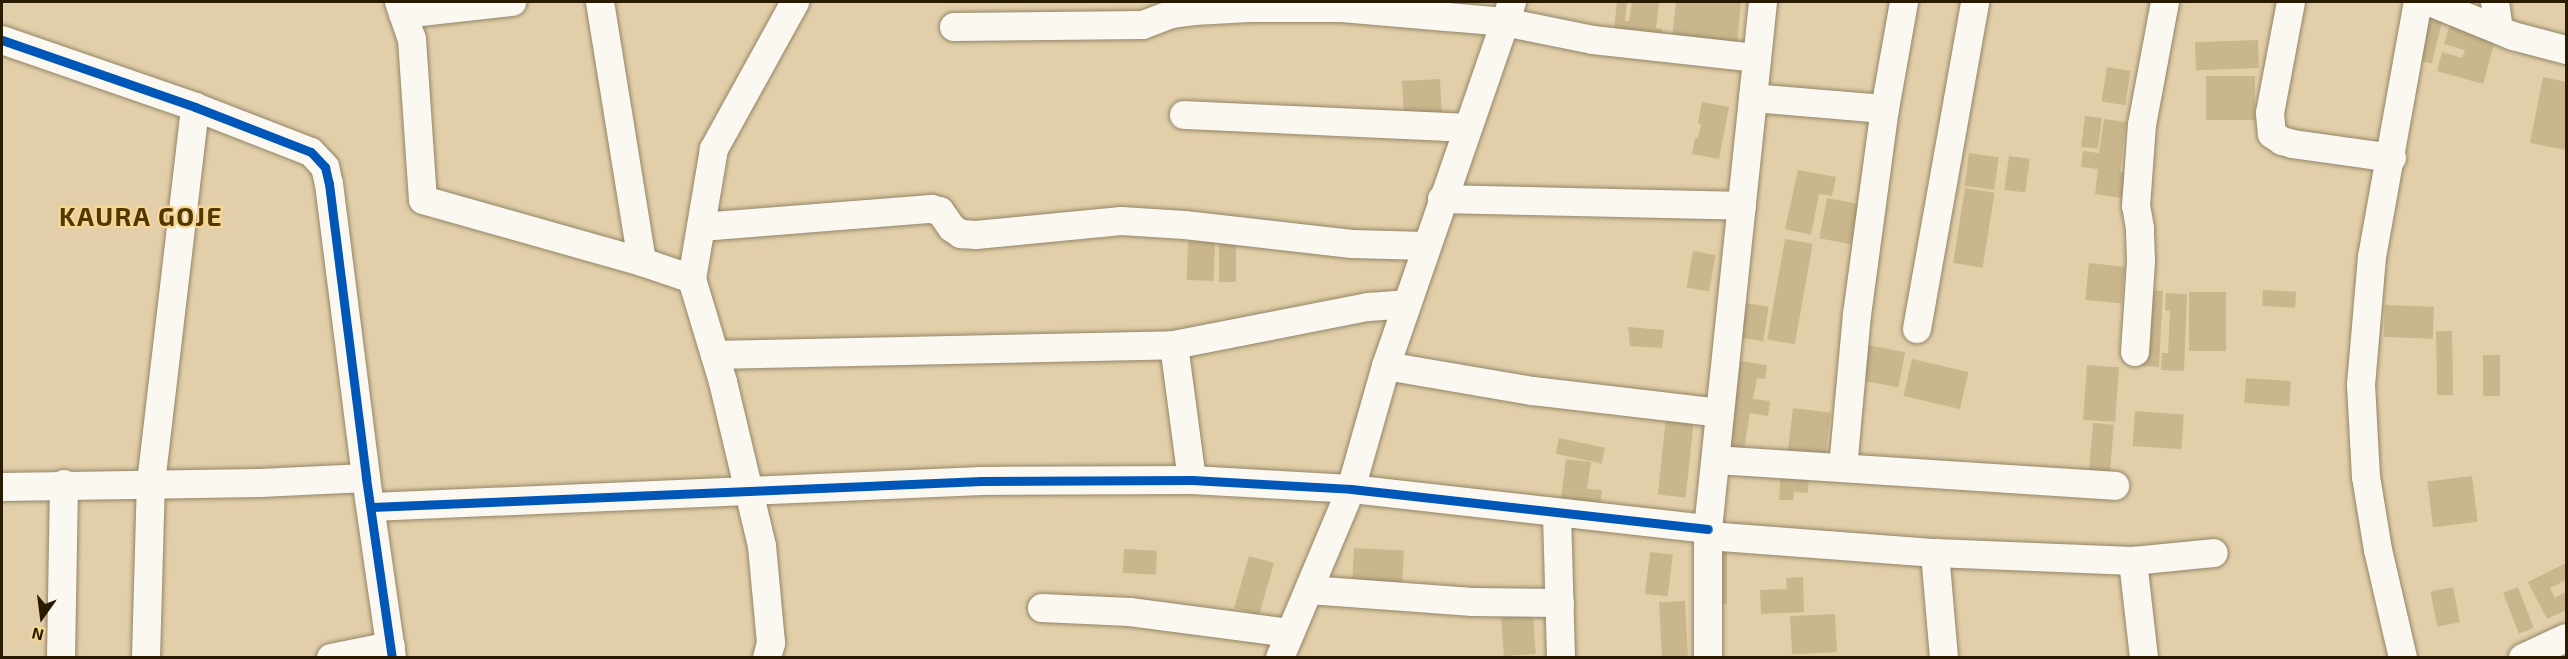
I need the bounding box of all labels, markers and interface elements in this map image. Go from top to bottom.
district label: KAURA GOJE [59,200,223,232]
north arrow [12,587,72,647]
text: N [30,624,45,646]

